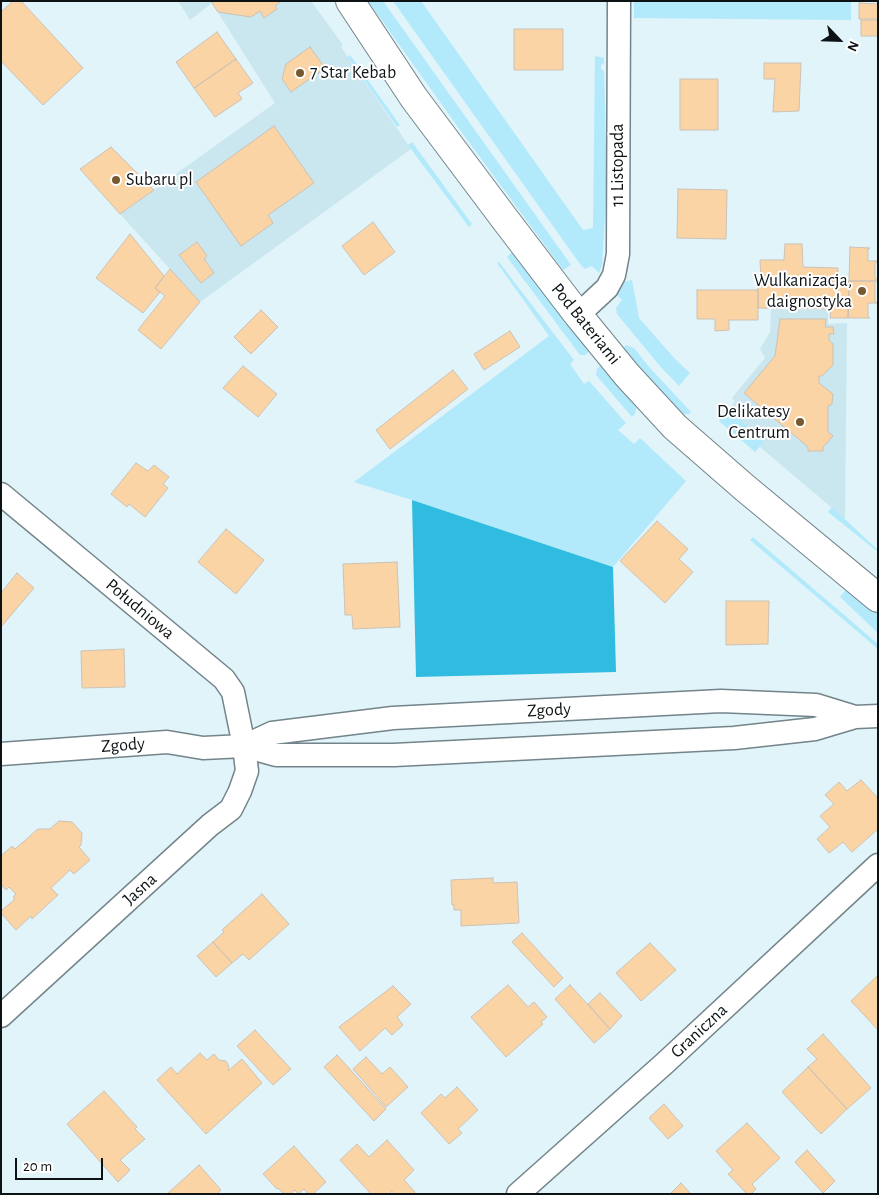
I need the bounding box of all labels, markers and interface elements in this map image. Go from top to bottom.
north arrow [814,15,864,65]
text: N [844,39,861,53]
place label: 7 Star Kebab [310,62,396,84]
marker: 7 Star Kebab [294,67,306,79]
street label: 11 Listopada [607,123,629,207]
place label: Subaru pl [126,169,193,191]
marker: Subaru pl [110,174,122,186]
place label: Wulkanizacja, daignostyka [754,270,852,312]
street label: Pod Bateriami [547,279,625,369]
marker: Wulkanizacja, daignostyka [856,285,868,297]
place label: Delikatesy Centrum [717,401,790,444]
marker: Delikatesy Centrum [794,416,806,428]
street label: Południowa [101,574,179,644]
street label: Zgody [527,698,571,722]
street label: Zgody [100,733,146,757]
street label: Jasna [119,868,161,910]
street label: Graniczna [666,999,732,1063]
scale bar [18,1148,105,1180]
text: 20 m [23,1159,52,1174]

